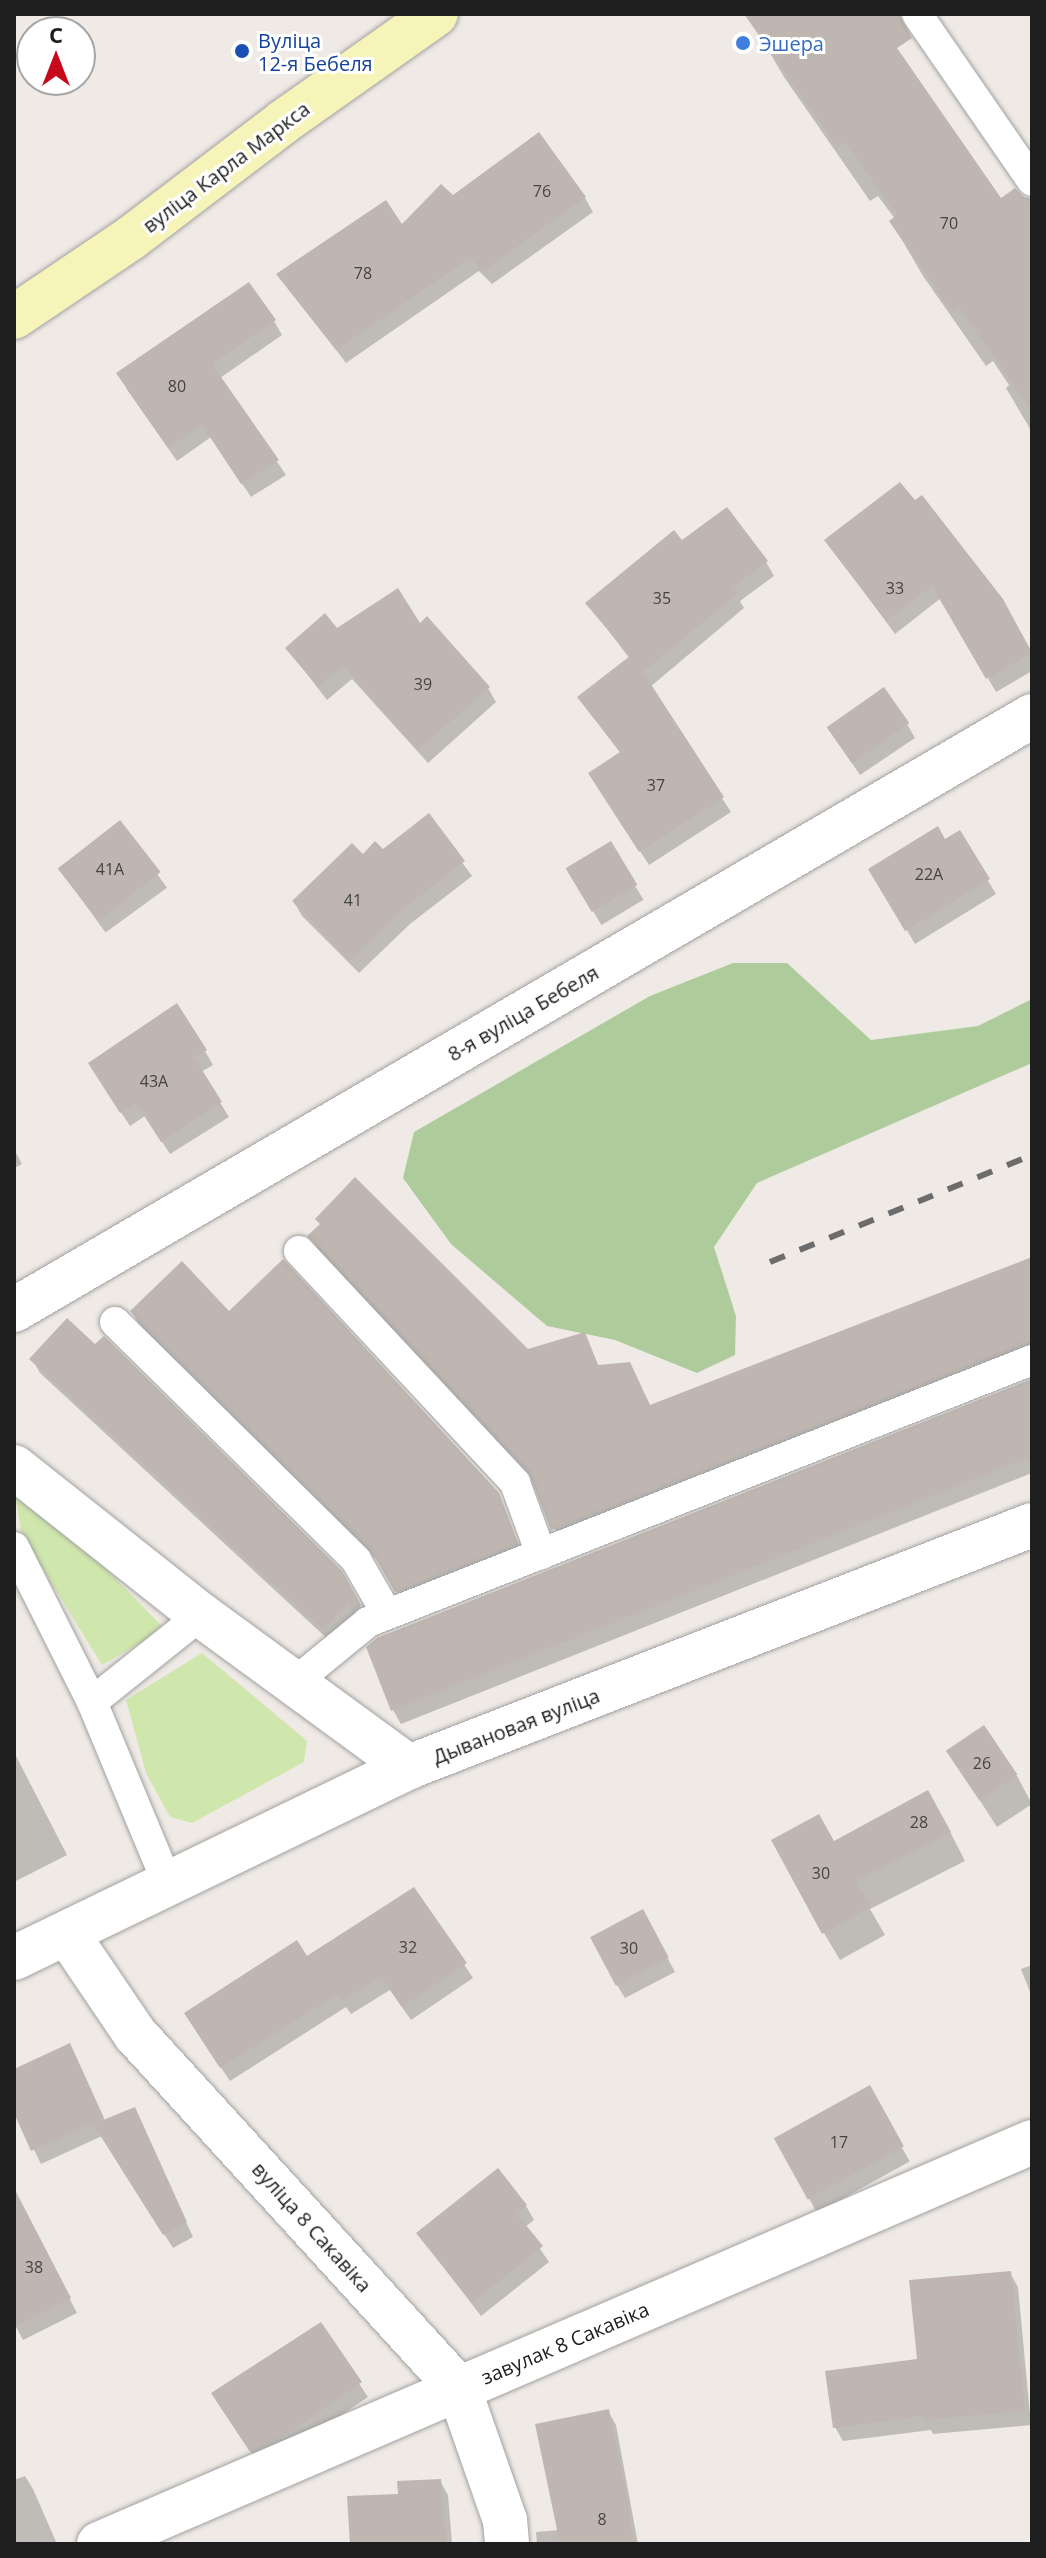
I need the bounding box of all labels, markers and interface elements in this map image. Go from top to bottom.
north arrow [16,16,96,96]
text: С [49,19,63,49]
place label: Вуліца 12-я Бебеля [258,28,373,75]
place label: Эшера [759,31,824,55]
marker: Эшера [734,34,752,52]
marker: Вуліца 12-я Бебеля [233,42,251,60]
street label: вуліца Карла Маркса [138,96,314,238]
house number: 76 [533,181,551,201]
house number: 70 [940,213,958,233]
house number: 78 [354,263,372,283]
house number: 80 [168,376,186,396]
house number: 33 [886,578,904,598]
house number: 35 [653,588,671,608]
house number: 39 [414,674,432,694]
house number: 37 [647,775,665,795]
house number: 41А [96,859,124,879]
house number: 22А [915,864,943,884]
house number: 41 [344,890,362,910]
street label: 8-я вуліца Бебеля [443,960,603,1066]
house number: 43А [140,1071,168,1091]
street label: Дывановая вуліца [429,1683,603,1769]
house number: 26 [973,1753,991,1773]
house number: 28 [910,1812,928,1832]
house number: 30 [812,1863,830,1883]
house number: 32 [399,1937,417,1957]
house number: 30 [620,1938,638,1958]
house number: 17 [830,2132,848,2152]
street label: вуліца 8 Сакавіка [247,2157,377,2297]
house number: 38 [25,2257,43,2277]
street label: завулак 8 Сакавіка [477,2297,653,2389]
house number: 8 [597,2509,607,2529]

